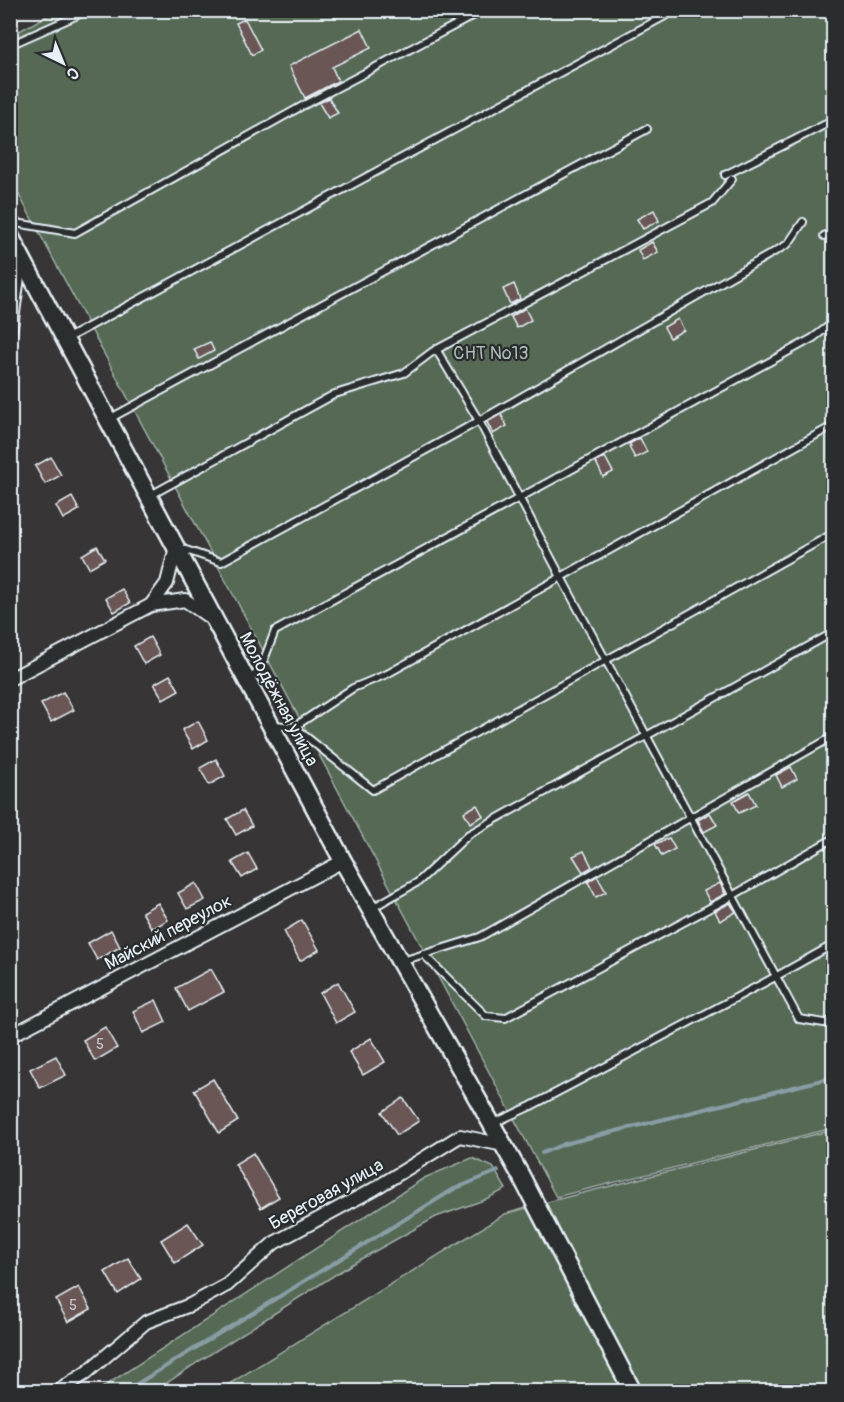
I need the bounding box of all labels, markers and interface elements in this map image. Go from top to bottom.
north arrow [33,33,93,93]
text: С [62,63,83,84]
park label: СНТ №13 [453,342,529,365]
street label: Молодёжная улица [234,628,324,770]
street label: Майский переулок [101,889,236,976]
house number: 5 [96,1035,104,1054]
street label: Береговая улица [265,1154,387,1235]
house number: 5 [69,1296,77,1315]

